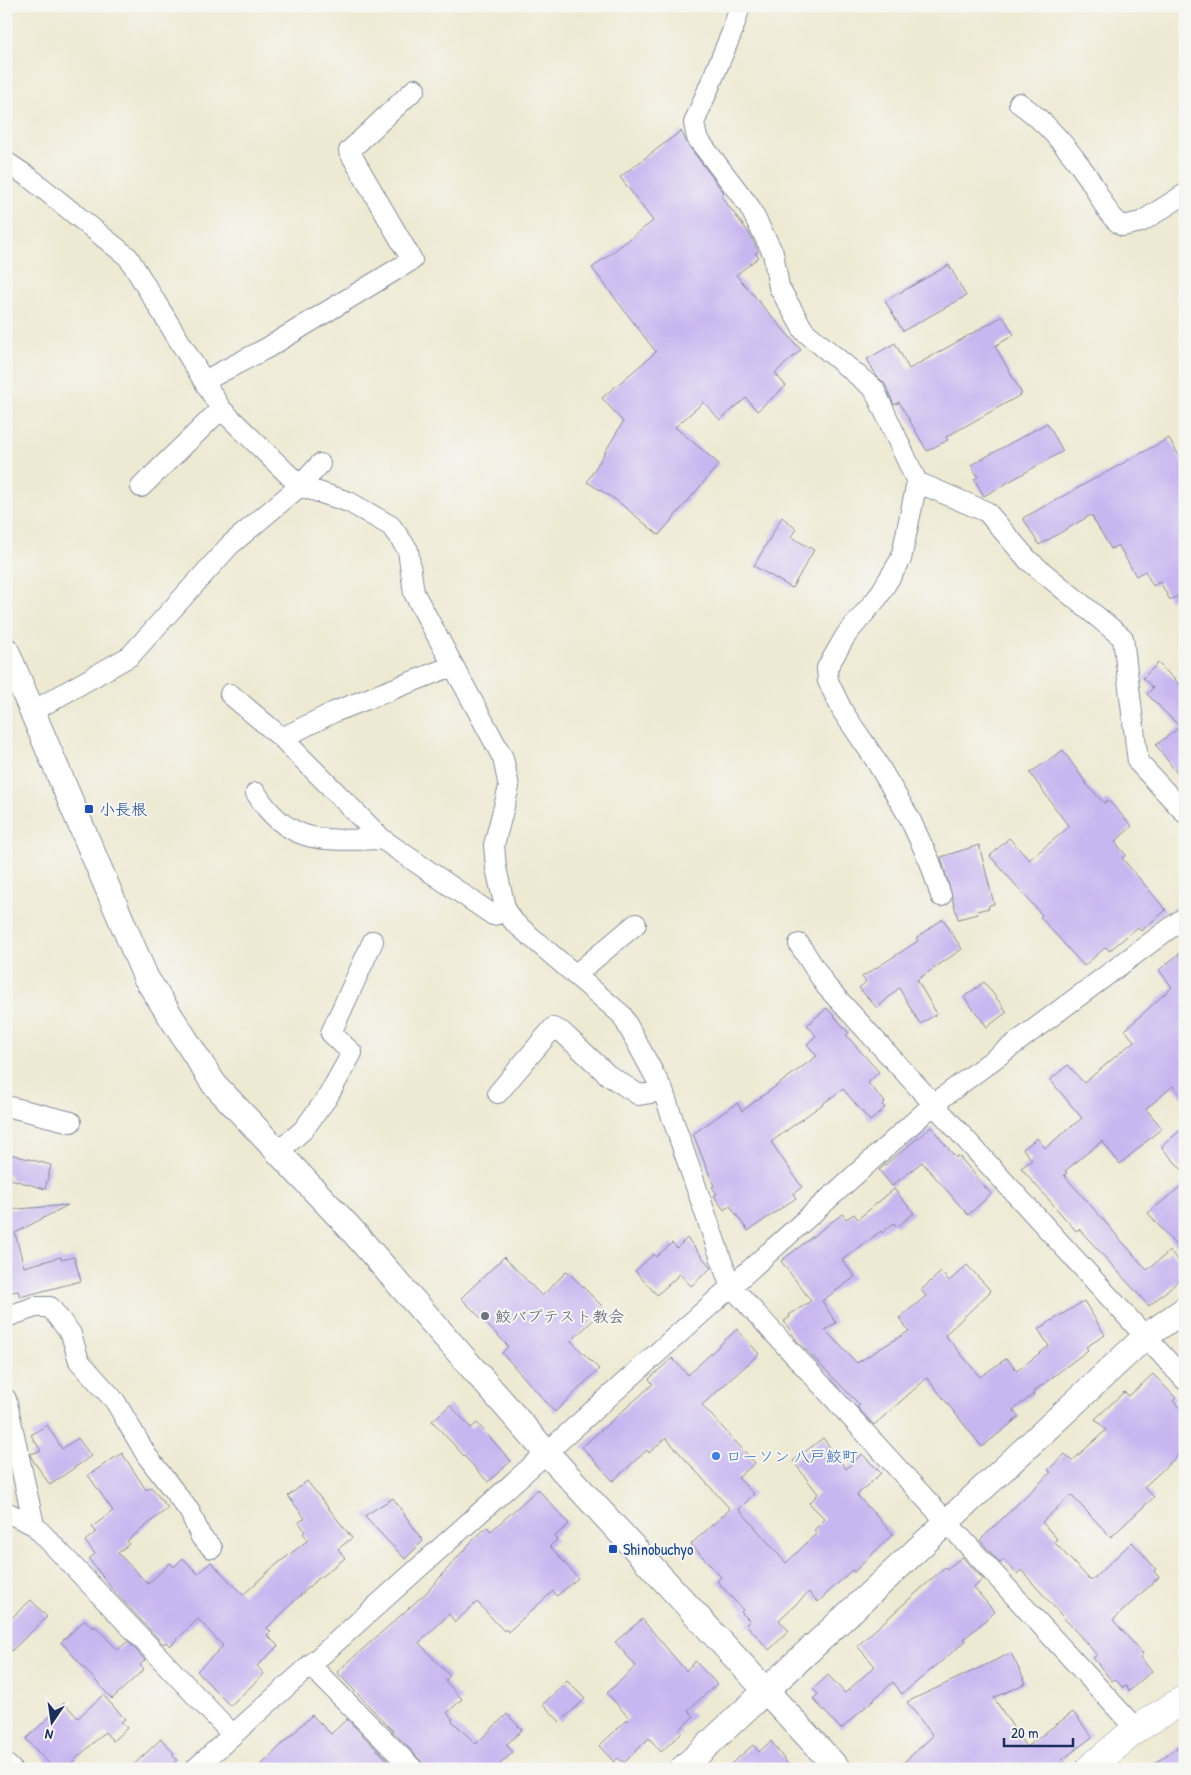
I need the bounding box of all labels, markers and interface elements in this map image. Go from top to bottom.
place label: 小長根 [99,798,147,820]
marker: 小長根 [83,803,95,815]
place label: 鮫バプテスト教会 [495,1305,624,1327]
marker: 鮫バプテスト教会 [479,1310,491,1322]
place label: ローソン 八戸鮫町 [726,1445,858,1467]
marker: ローソン 八戸鮫町 [710,1450,722,1462]
place label: Shinobuchyo [623,1538,694,1560]
marker: Shinobuchyo [607,1543,619,1555]
north arrow [28,1698,78,1748]
scale bar [1004,1715,1072,1747]
text: 20 m [1011,1722,1038,1743]
text: N [43,1725,55,1745]

